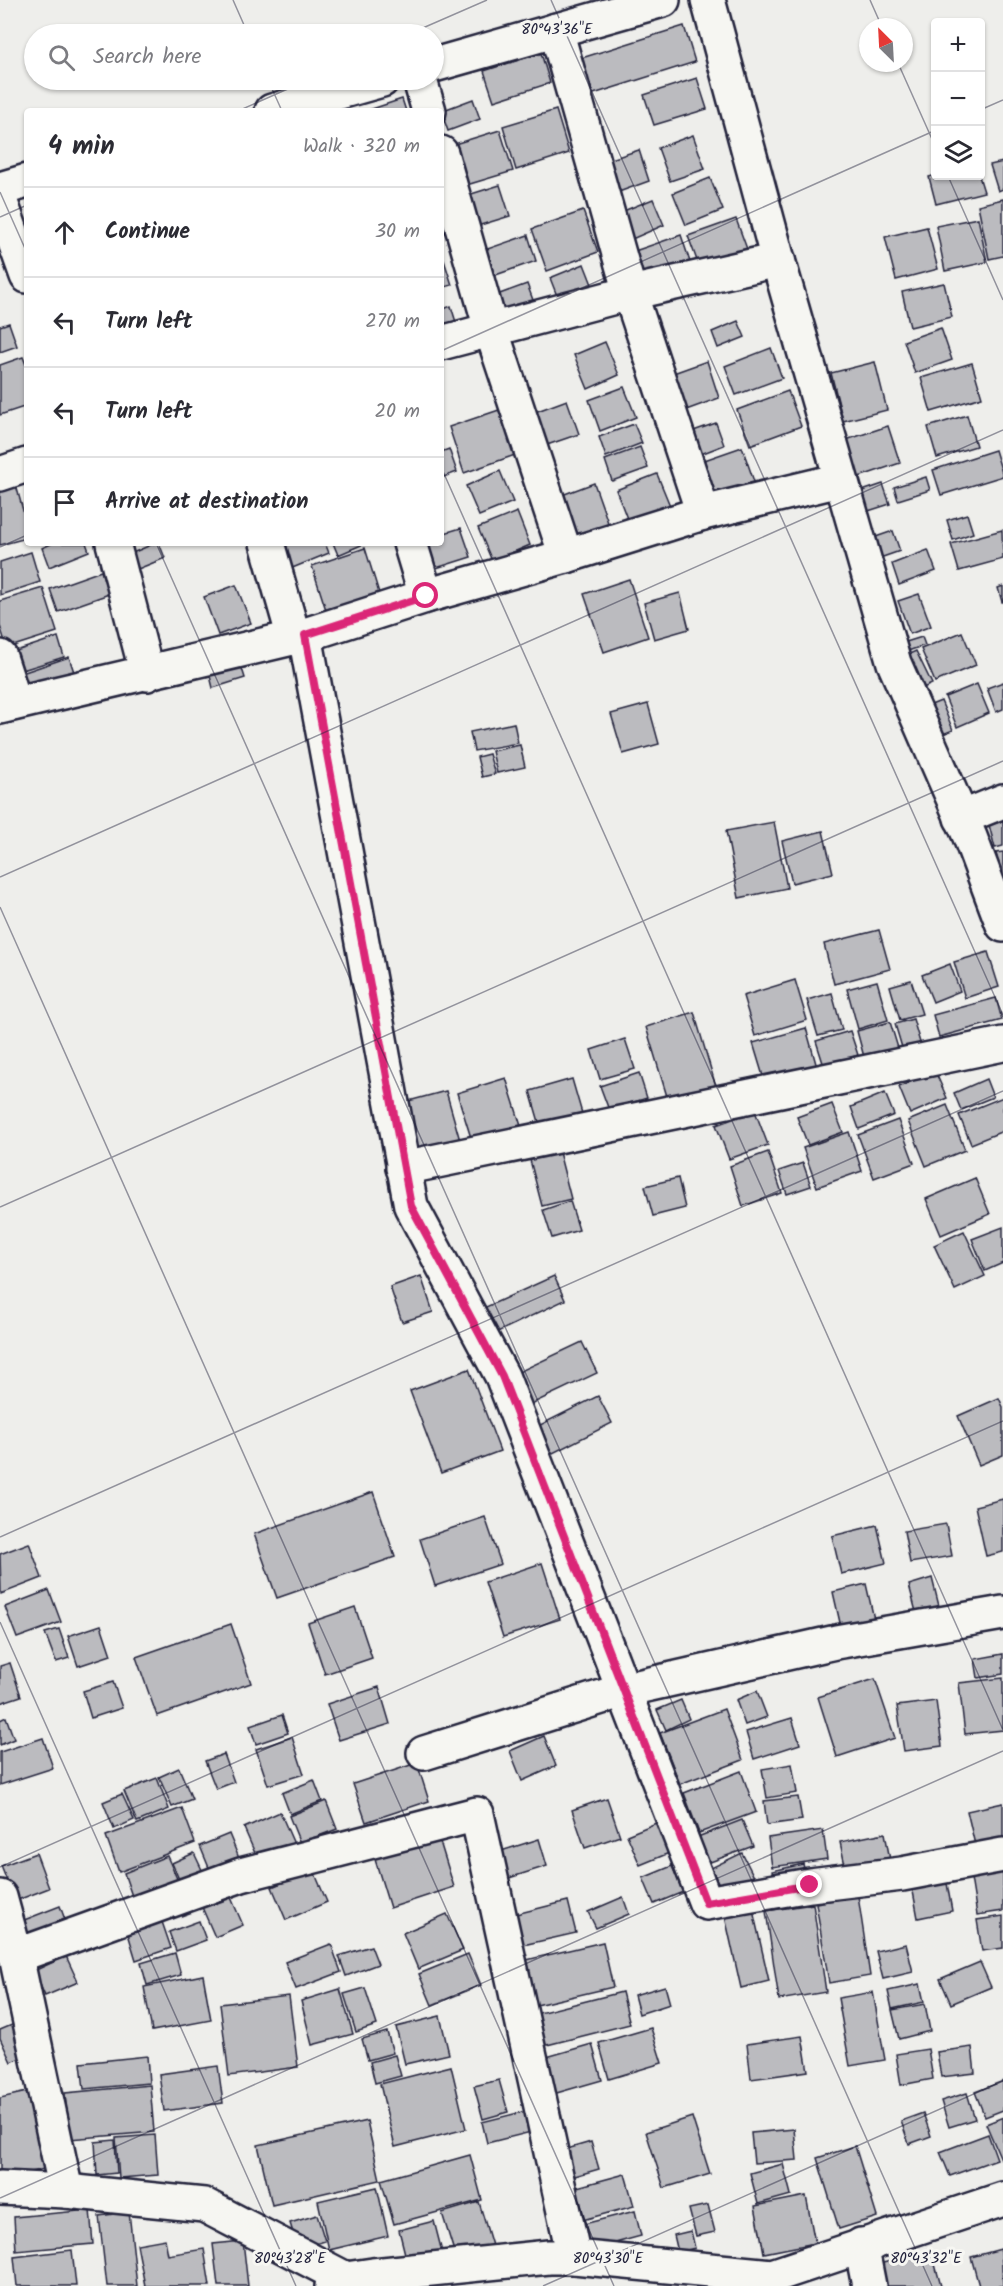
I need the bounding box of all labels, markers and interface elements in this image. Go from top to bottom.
text: 80°43'36"E [521,18,594,42]
north arrow [859,18,913,72]
map controls [931,18,985,180]
button: + [931,18,985,72]
search box [24,24,444,90]
text: Search here [93,40,201,75]
icon: search [45,41,78,74]
button: − [931,72,985,126]
text: 4 min [48,126,115,168]
button: layers [931,126,985,180]
text: Walk · 320 m [303,131,420,163]
text: Continue [105,215,190,250]
icon: ahead [48,216,81,249]
text: 30 m [375,216,420,248]
text: Turn left [105,305,192,340]
icon: left [48,306,81,339]
text: 270 m [365,306,420,338]
text: Turn left [105,395,192,430]
icon: left [48,396,81,429]
text: 20 m [374,396,420,428]
text: Arrive at destination [105,485,308,520]
icon: arrive [48,486,81,519]
route start [412,582,438,608]
route end [796,1871,822,1897]
text: 80°43'28"E [254,2247,327,2271]
text: 80°43'30"E [573,2247,644,2271]
text: 80°43'32"E [890,2247,963,2271]

